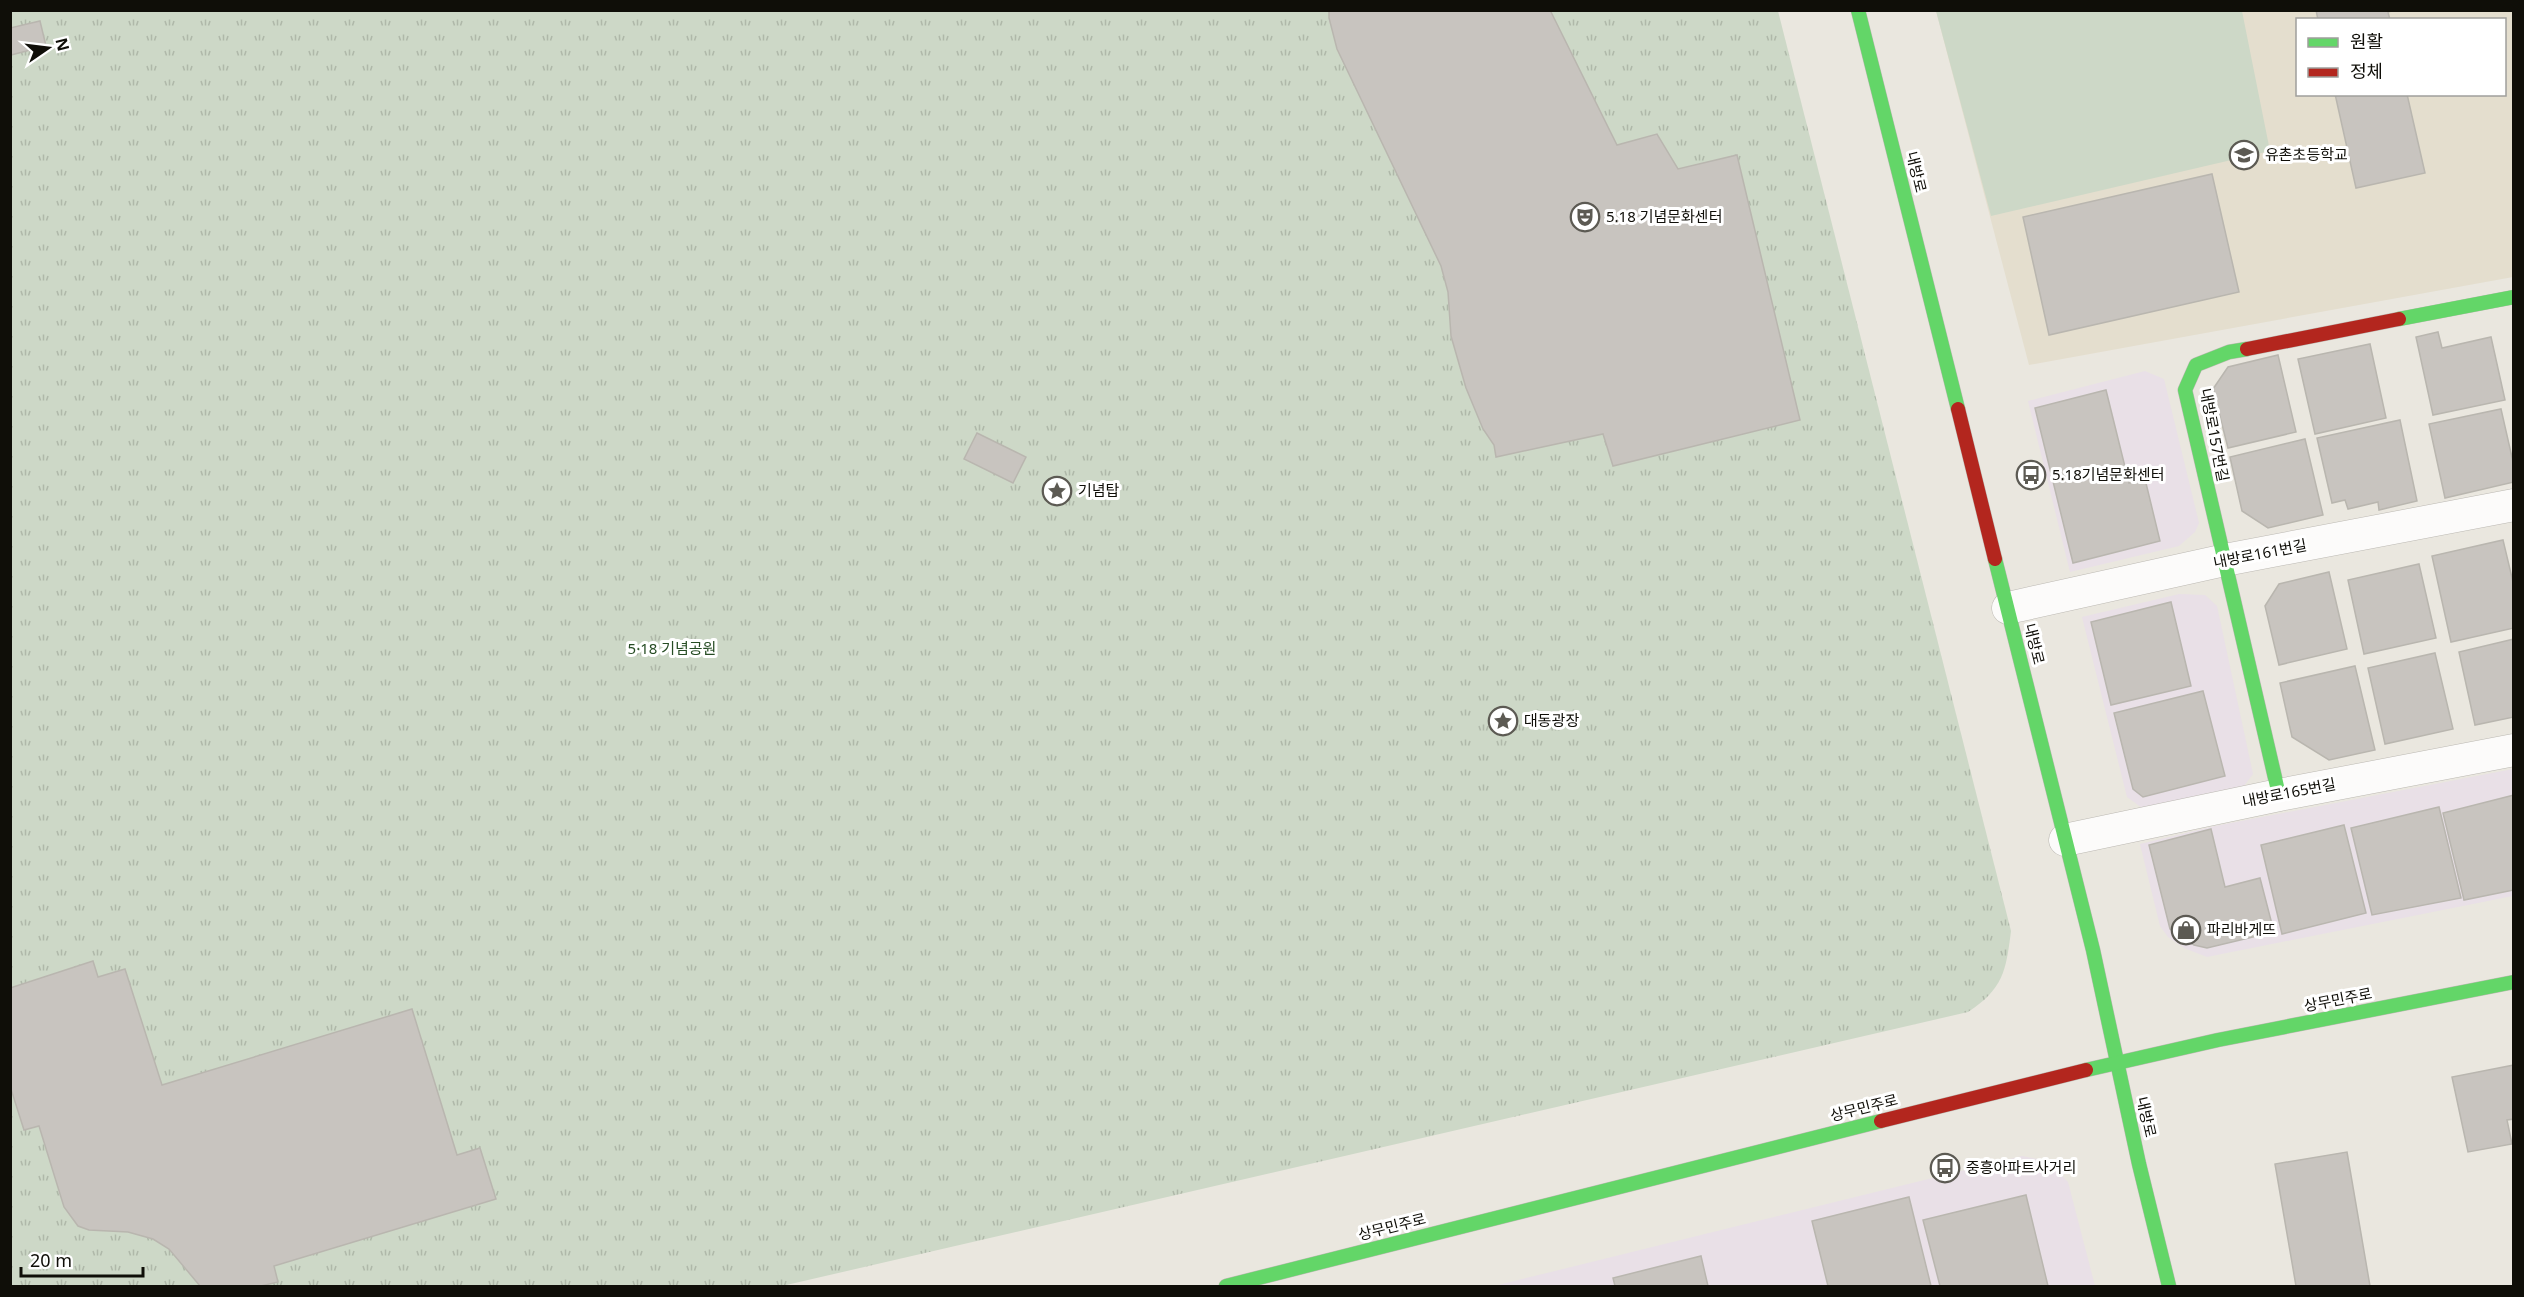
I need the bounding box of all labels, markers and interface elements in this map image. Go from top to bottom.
north arrow [18,18,78,78]
legend [2296,18,2506,96]
text: 원활 [2350,29,2383,53]
text: N [50,35,75,53]
text: 정체 [2350,59,2383,83]
school or university icon: 유촌초등학교 [2228,139,2260,171]
place label: 유촌초등학교 [2265,144,2348,164]
street label: 내방로 [1902,149,1932,194]
theatre icon: 5.18 기념문화센터 [1569,201,1601,233]
place label: 5.18 기념문화센터 [1606,206,1722,226]
street label: 내방로157번길 [2196,386,2234,483]
bus stop icon: 5.18기념문화센터 [2015,459,2047,491]
place label: 5.18기념문화센터 [2052,464,2165,484]
place icon: 기념탑 [1041,475,1073,507]
place label: 기념탑 [1078,480,1120,500]
street label: 내방로161번길 [2211,534,2308,572]
street label: 내방로 [2020,621,2050,666]
park label: 5·18 기념공원 [628,638,716,658]
place icon: 대동광장 [1487,705,1519,737]
place label: 대동광장 [1524,710,1579,730]
street label: 내방로165번길 [2240,773,2337,811]
shop icon: 파리바게뜨 [2170,914,2202,946]
place label: 파리바게뜨 [2207,919,2276,939]
street label: 상무민주로 [2302,983,2374,1015]
street label: 상무민주로 [1828,1089,1900,1125]
street label: 내방로 [2133,1094,2161,1139]
bus stop icon: 중흥아파트사거리 [1929,1152,1961,1184]
place label: 중흥아파트사거리 [1966,1157,2076,1177]
street label: 상무민주로 [1356,1208,1428,1244]
scale bar [21,1240,142,1278]
text: 20 m [30,1248,72,1272]

